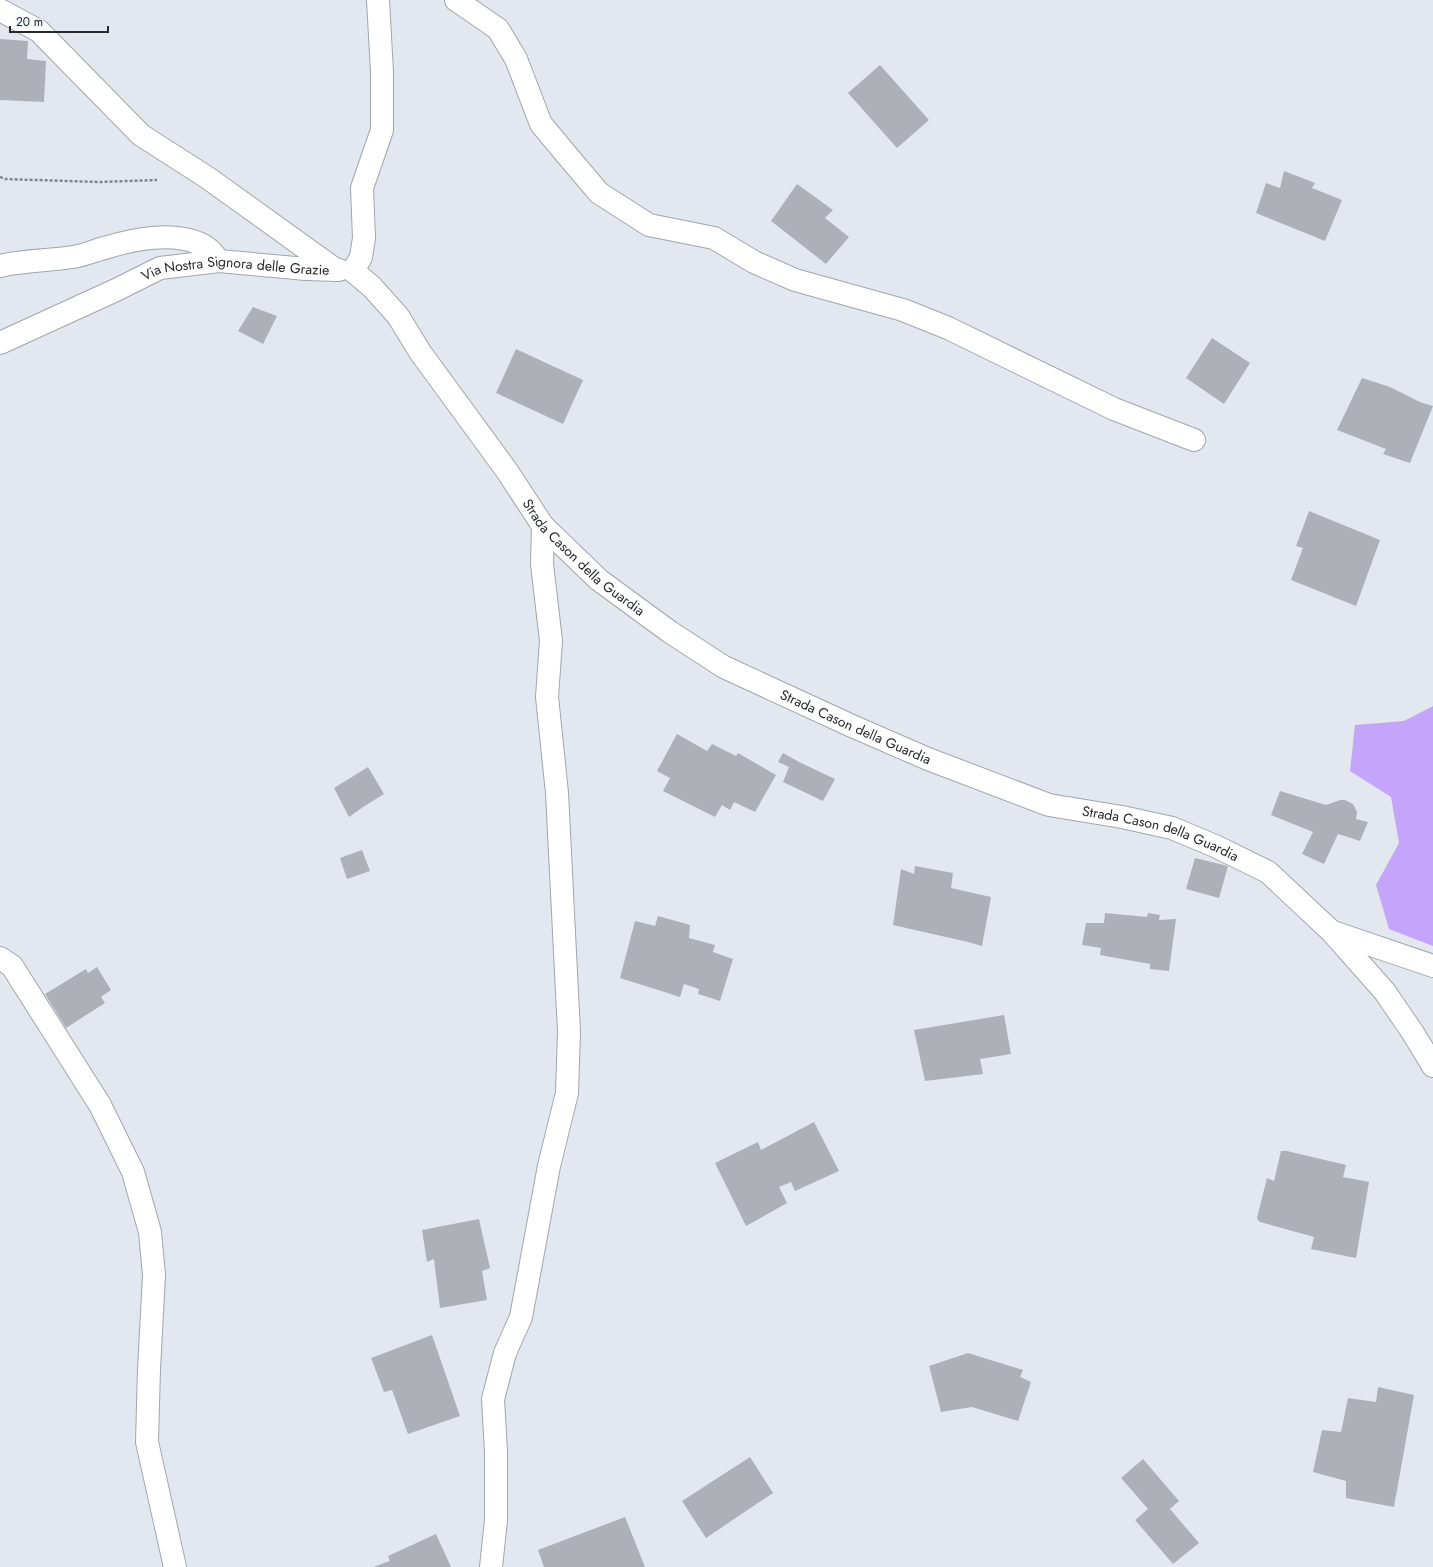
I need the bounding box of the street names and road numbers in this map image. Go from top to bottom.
street label: Via Nostra Signora delle Grazie [138,251,330,286]
street label: Strada Cason della Guardia [518,495,649,620]
street label: Strada Cason della Guardia [777,684,934,769]
street label: Strada Cason della Guardia [1081,801,1242,866]

